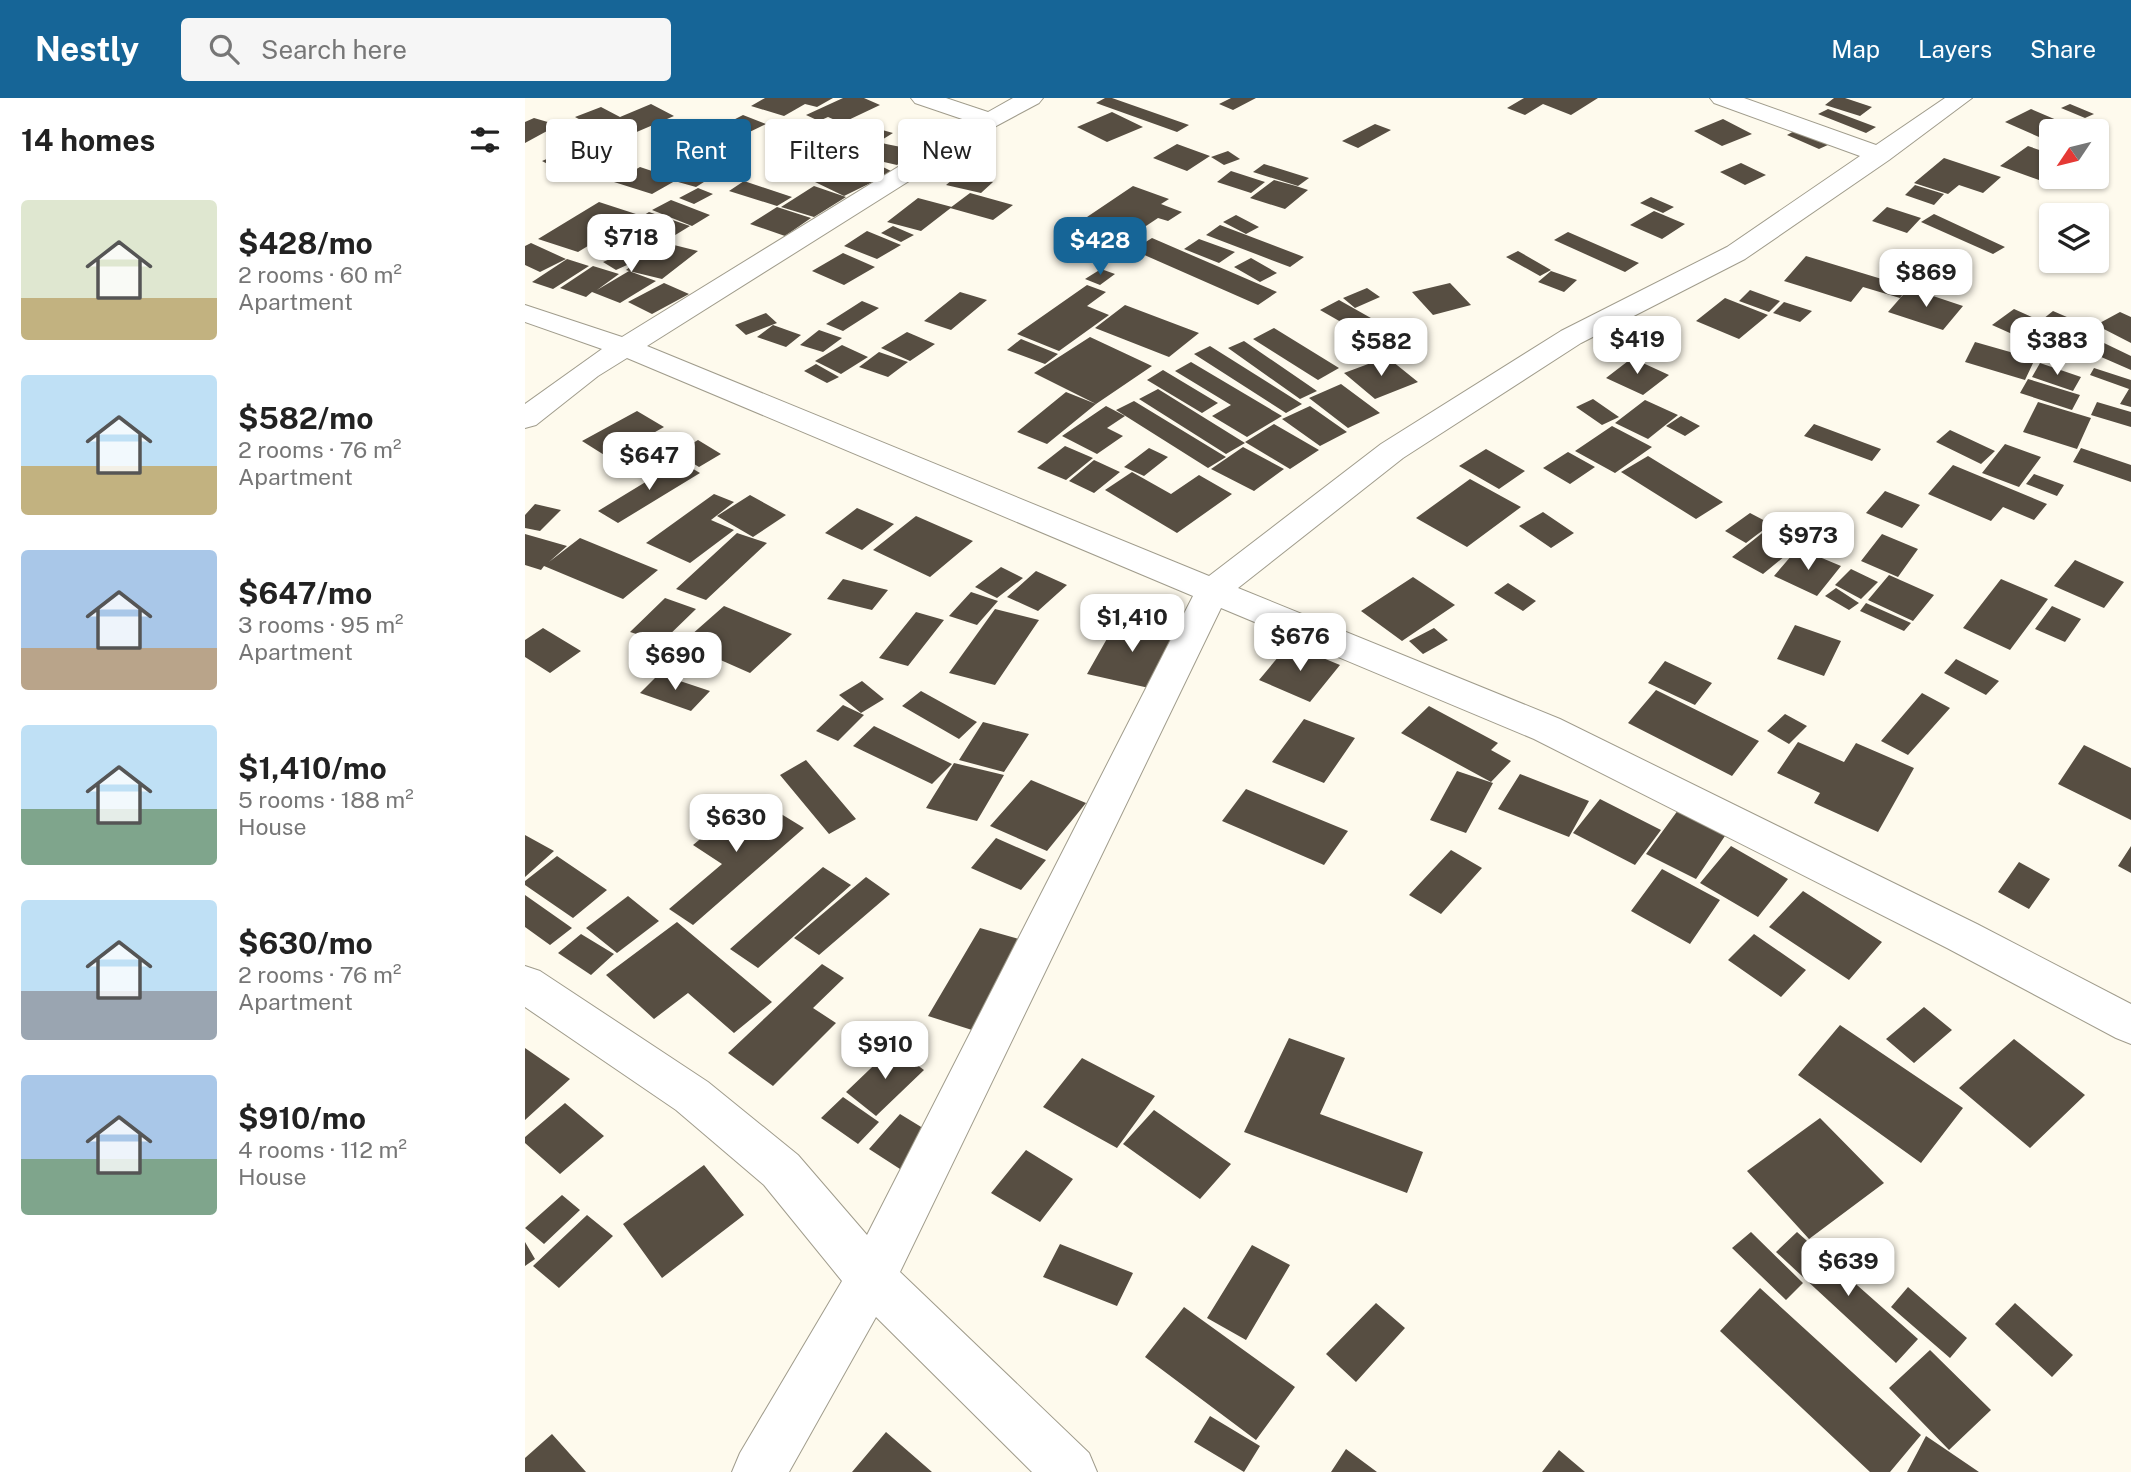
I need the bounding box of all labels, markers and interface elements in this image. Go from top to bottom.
search box [181,18,671,81]
text: Nestly [35,30,139,68]
icon: search [205,30,243,68]
text: Search here [261,34,407,65]
text: Map [1831,35,1880,63]
text: Layers [1918,35,1992,63]
text: Share [2030,35,2096,63]
chip: Buy [546,119,637,182]
chip: Rent [651,119,751,182]
chip: Filters [765,119,884,182]
chip: New [898,119,996,182]
north arrow [2039,119,2109,189]
map controls [2039,119,2109,273]
icon: filters [466,121,504,159]
text: 14 homes [21,122,155,158]
button: layers [2039,203,2109,273]
pin: $718 [590,214,672,274]
pin: $428 [1059,218,1141,277]
text: $718 [603,223,659,250]
text: $428/mo [238,225,373,261]
text: $428 [1070,226,1130,253]
icon: home [77,228,161,312]
pin: $869 [1885,250,1967,309]
text: $869 [1895,258,1957,285]
text: 2 rooms · 60 m² [238,261,402,288]
text: Apartment [238,288,353,315]
pin: $419 [1596,316,1678,376]
pin: $383 [2016,317,2098,377]
pin: $582 [1340,318,1422,378]
text: $419 [1609,325,1665,352]
text: $383 [2026,326,2088,353]
text: $582 [1350,327,1412,354]
text: $582/mo [238,400,373,436]
icon: home [77,403,161,487]
pin: $647 [608,432,690,492]
text: 2 rooms · 76 m² [238,436,401,463]
text: $647 [619,441,679,468]
text: Apartment [238,463,353,490]
pin: $973 [1767,512,1849,572]
text: $973 [1778,521,1838,548]
text: $647/mo [238,575,372,611]
icon: home [77,578,161,662]
pin: $1,410 [1075,594,1189,654]
text: $1,410 [1096,603,1168,630]
text: 3 rooms · 95 m² [238,611,404,638]
pin: $676 [1259,614,1341,673]
text: $676 [1270,622,1330,649]
pin: $690 [634,632,716,692]
text: Apartment [238,638,353,665]
text: $690 [645,641,705,668]
text: $1,410/mo [238,750,387,786]
icon: home [77,753,161,837]
text: 5 rooms · 188 m² [238,786,414,813]
pin: $630 [695,794,777,854]
text: $630 [706,803,766,830]
text: House [238,813,306,840]
text: $630/mo [238,925,373,961]
icon: home [77,928,161,1012]
text: 2 rooms · 76 m² [238,961,401,988]
text: Apartment [238,988,353,1015]
pin: $910 [844,1021,926,1081]
text: $910 [857,1030,913,1057]
text: $910/mo [238,1100,366,1136]
icon: home [77,1103,161,1187]
text: 4 rooms · 112 m² [238,1136,407,1163]
text: House [238,1163,306,1190]
pin: $639 [1807,1238,1889,1298]
text: $639 [1817,1247,1879,1274]

